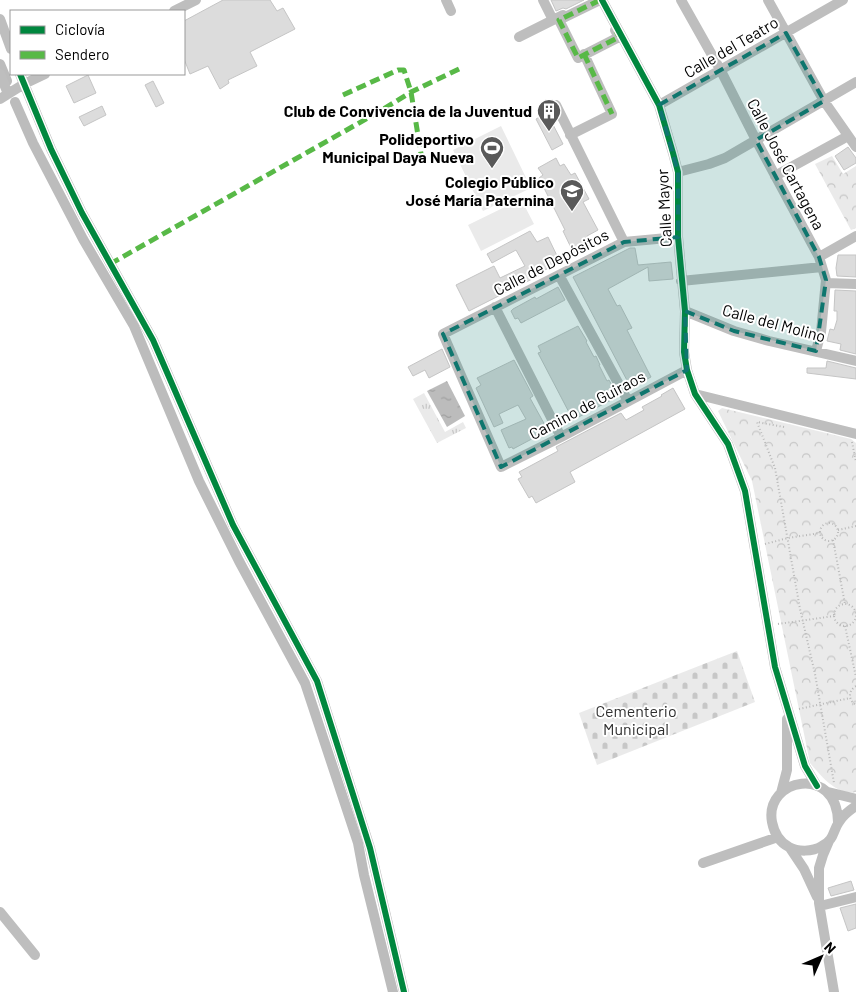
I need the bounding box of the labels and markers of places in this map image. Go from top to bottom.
building icon: Club de Convivencia de la Juventud [536,98,562,132]
place label: Club de Convivencia de la Juventud [284,101,532,120]
place label: Polideportivo Municipal Daya Nueva [322,129,474,166]
sports icon: Polideportivo Municipal Daya Nueva [479,135,505,169]
place label: Colegio Público José María Paternina [406,172,554,209]
school or university icon: Colegio Público José María Paternina [559,178,585,212]

